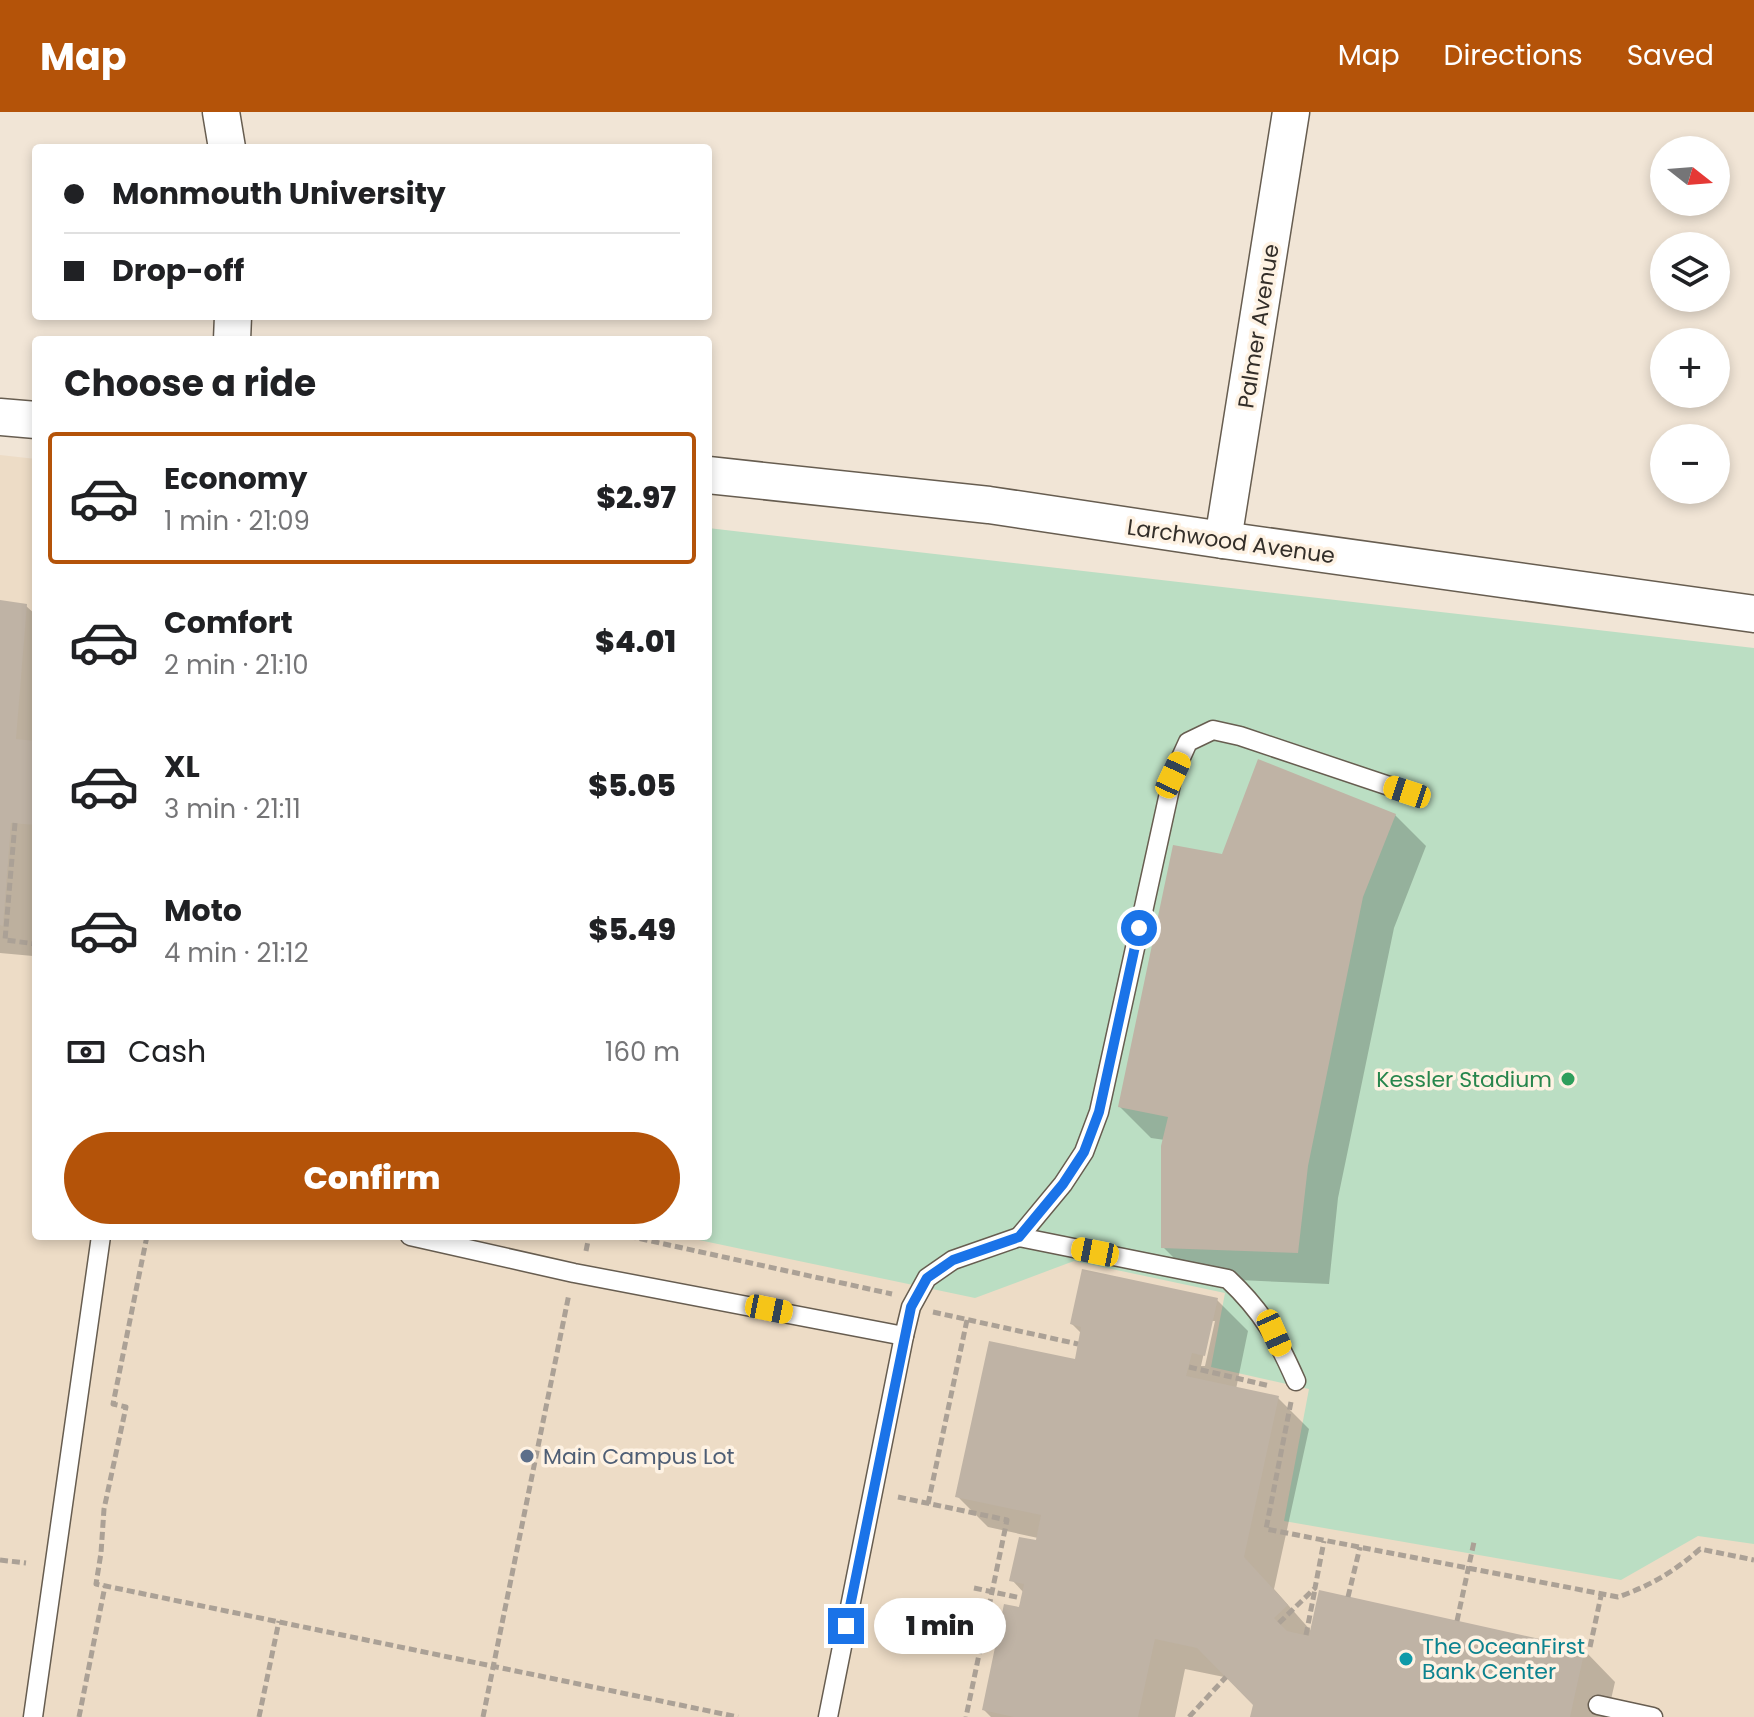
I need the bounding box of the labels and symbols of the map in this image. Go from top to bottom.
north arrow [1650,136,1730,216]
street label: Palmer Avenue [1230,242,1287,410]
street label: Larchwood Avenue [1125,512,1337,571]
car [1152,748,1194,802]
car [1380,773,1434,811]
route start [1121,910,1157,946]
place label: Kessler Stadium [1376,1064,1552,1095]
marker: Kessler Stadium [1559,1070,1577,1088]
car [1069,1236,1121,1268]
car [743,1293,795,1325]
car [1253,1306,1295,1360]
place label: Main Campus Lot [543,1441,735,1472]
marker: Main Campus Lot [518,1447,536,1465]
callout: 1 min [874,1598,1006,1654]
route end [828,1608,864,1644]
place label: The OceanFirst Bank Center [1422,1631,1585,1687]
marker: The OceanFirst Bank Center [1397,1650,1415,1668]

